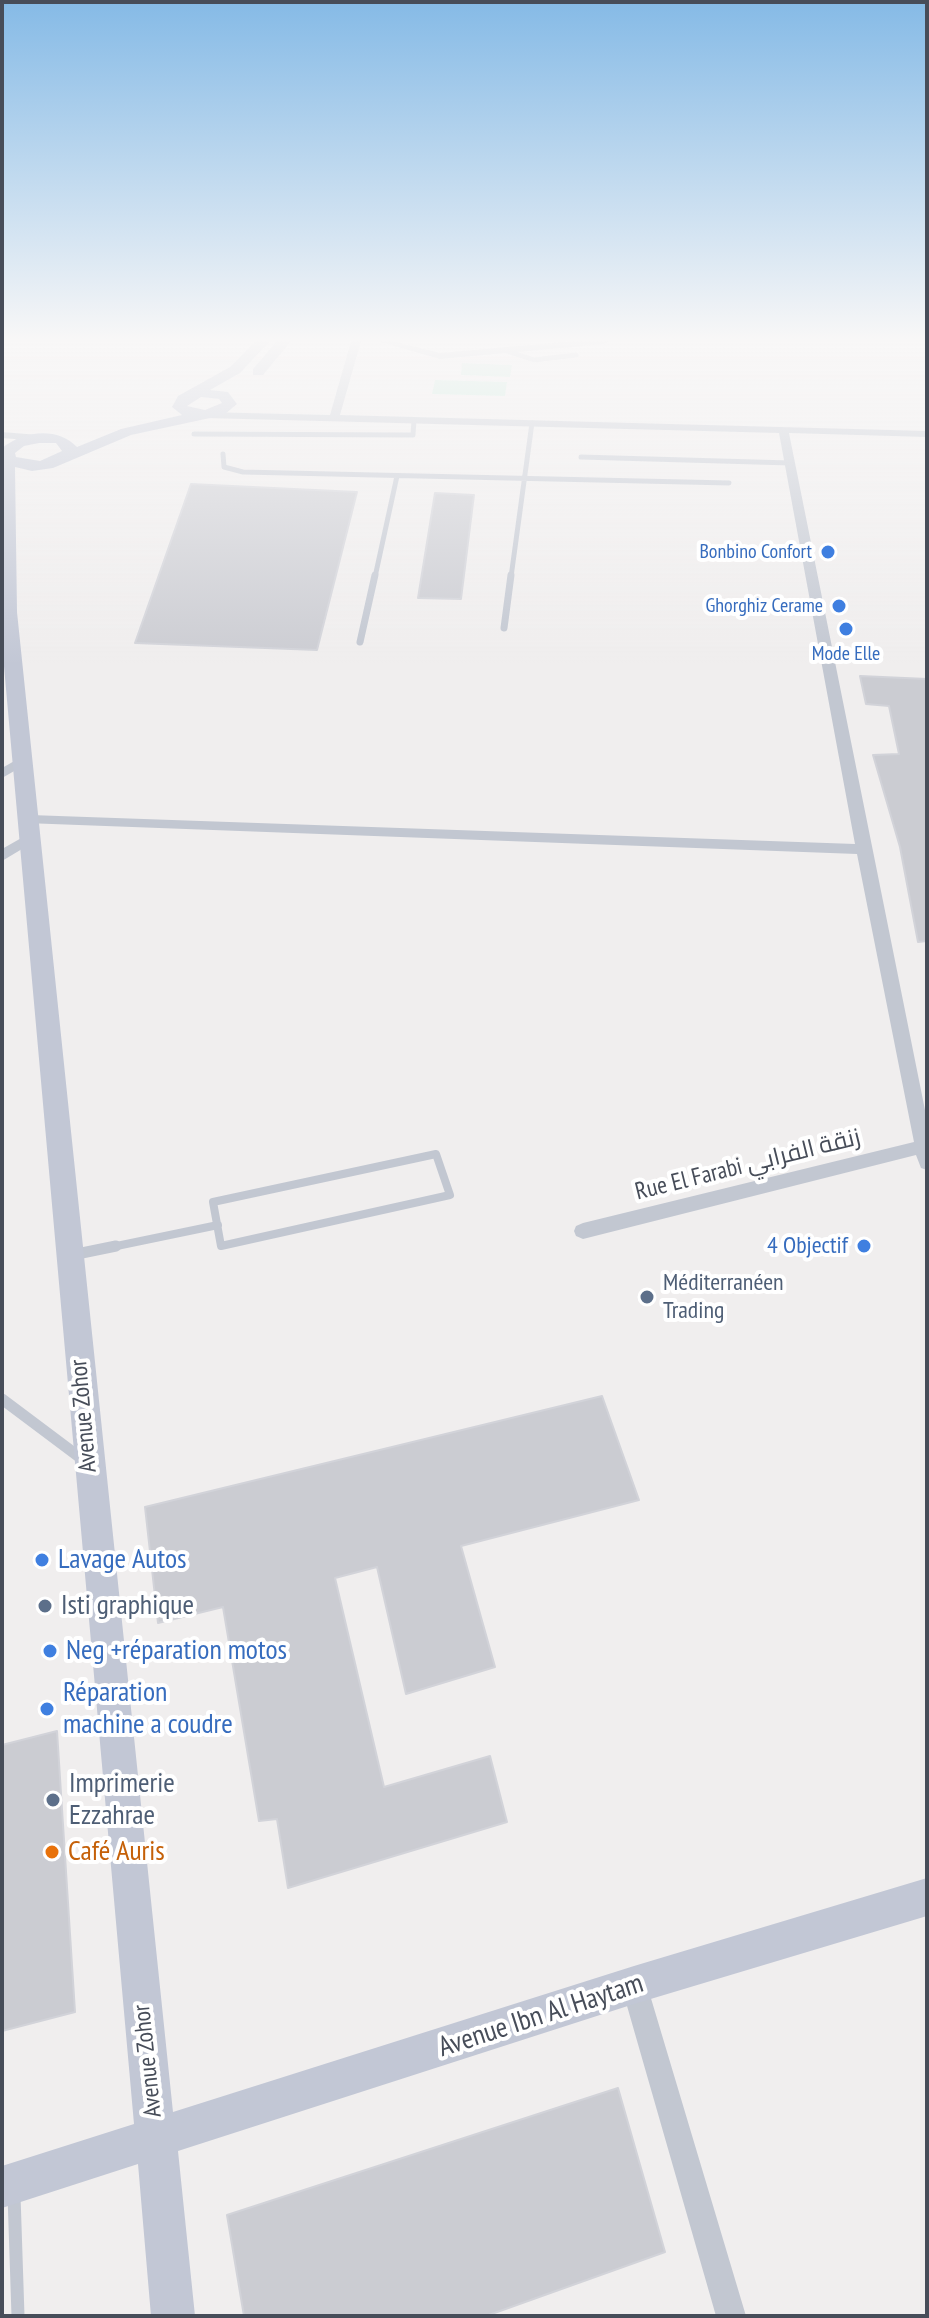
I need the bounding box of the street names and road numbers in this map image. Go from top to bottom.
street label: Rue El Farabi زنقة الفرابي [632,1123,864,1207]
street label: Avenue Zohor [65,1358,103,1474]
street label: Avenue Ibn Al Haytam [434,1967,648,2065]
street label: Avenue Zohor [128,2003,168,2119]

